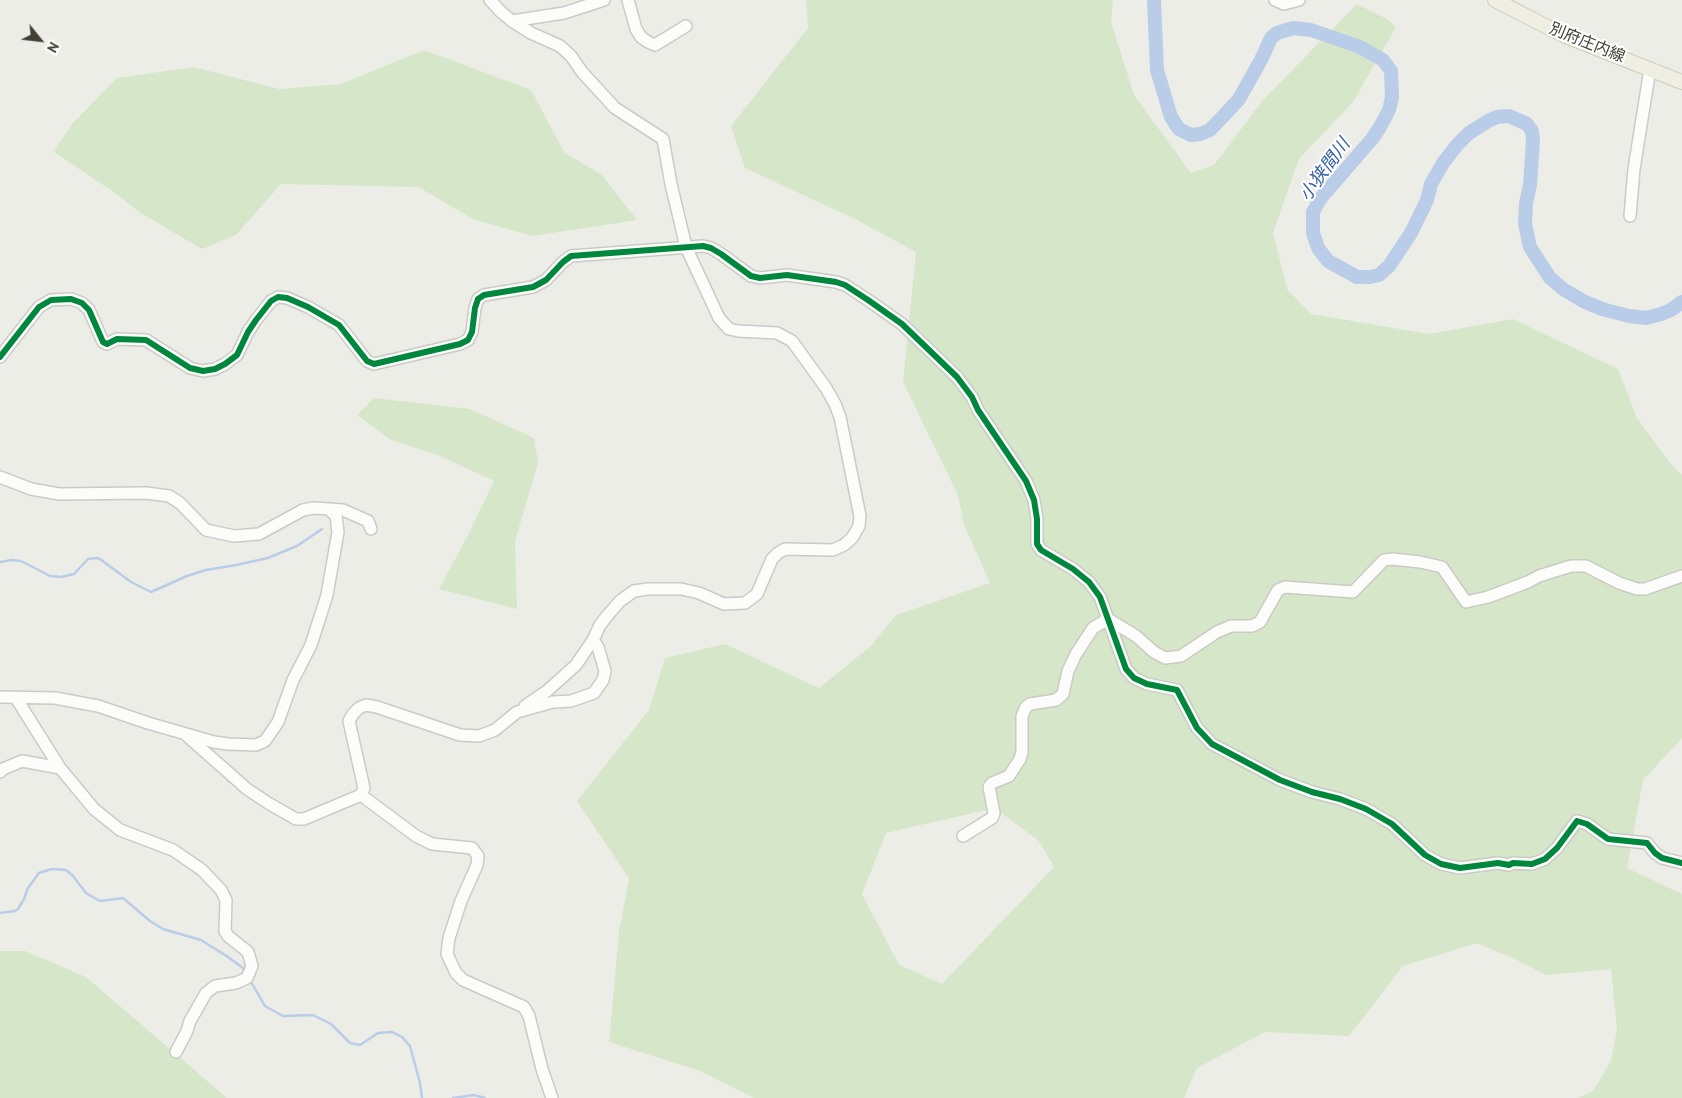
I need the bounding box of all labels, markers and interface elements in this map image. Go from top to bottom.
north arrow [15,15,65,65]
street label: 別府庄内線 [1546,19,1628,67]
text: N [43,39,63,56]
water label: 小狭間川 [1295,135,1355,205]

